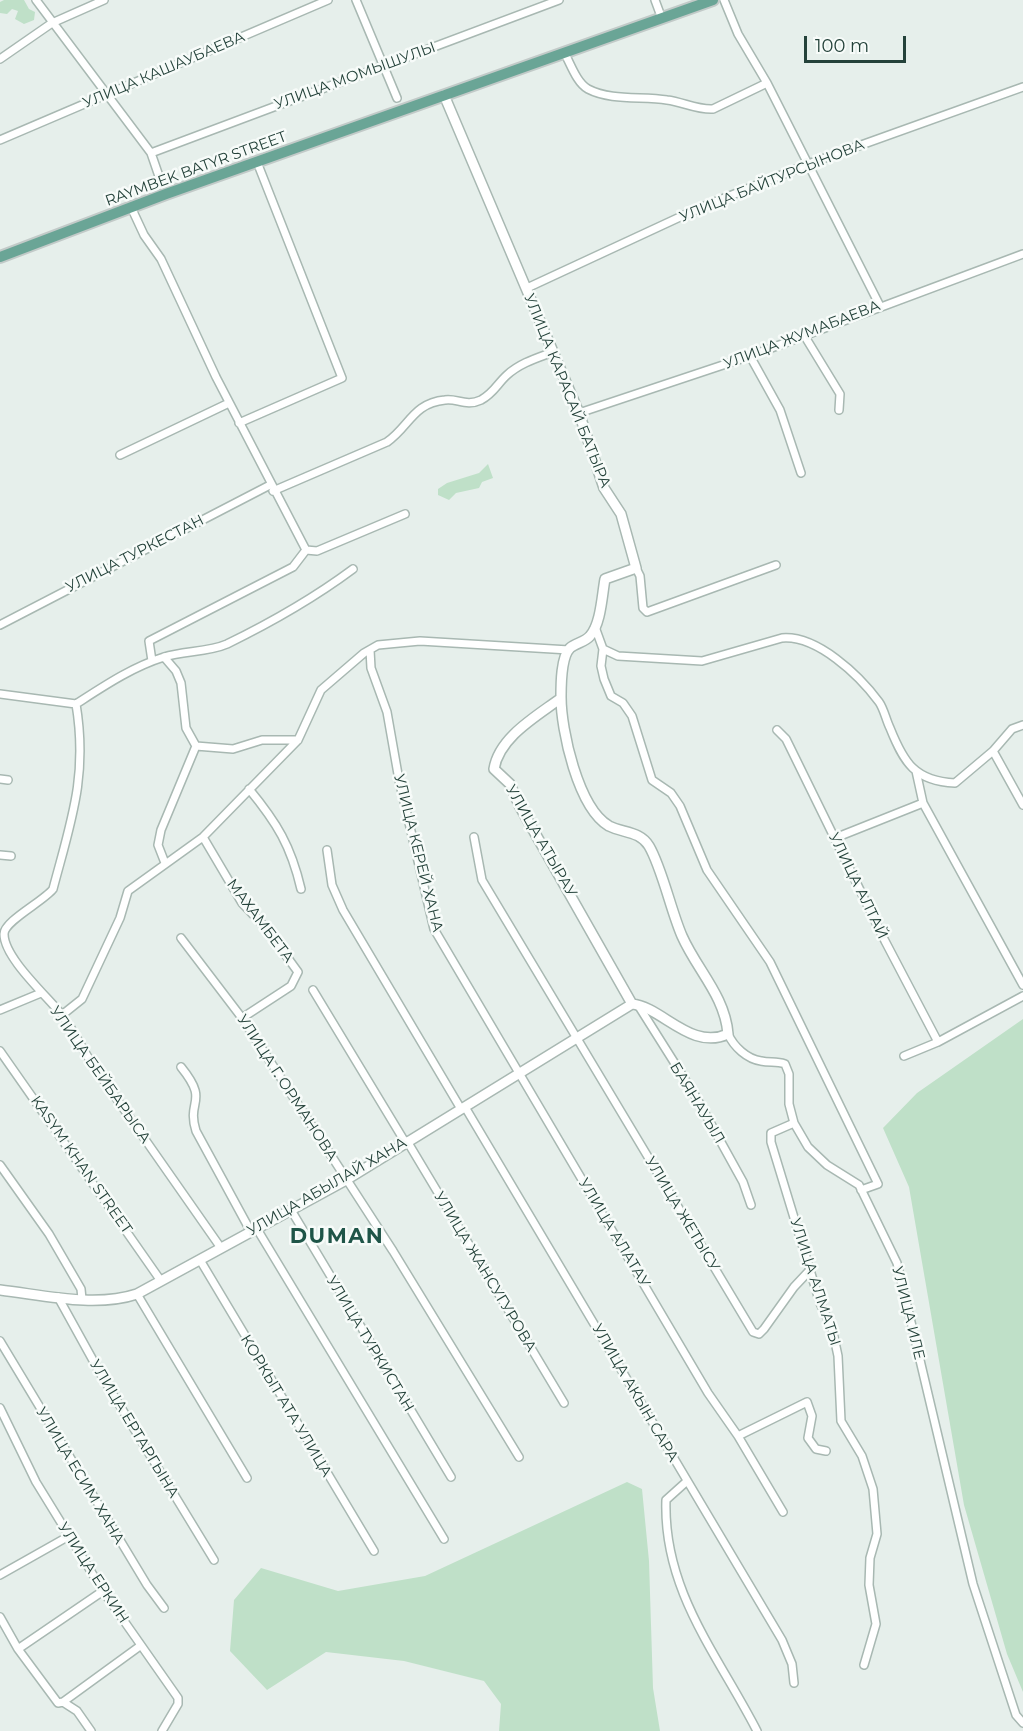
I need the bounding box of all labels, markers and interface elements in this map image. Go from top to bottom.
scale bar [807,24,909,62]
street label: УЛИЦА КАШАУБАЕВА [80,28,248,112]
text: 100 m [815,35,869,57]
street label: УЛИЦА МОМЫШУЛЫ [272,38,438,114]
street label: RAYMBEK BATYR STREET [103,128,289,210]
street label: УЛИЦА БАЙТУРСЫНОВА [677,136,867,226]
street label: УЛИЦА КАРАСАЙ БАТЫРА [520,291,614,491]
street label: УЛИЦА ЖУМАБАЕВА [721,297,883,373]
street label: УЛИЦА ТУРКЕСТАН [63,511,207,597]
street label: УЛИЦА КЕРЕЙ ХАНА [390,772,446,934]
street label: УЛИЦА АТЫРАУ [502,782,580,900]
street label: УЛИЦА АЛТАЙ [824,830,892,942]
street label: МАХАМБЕТА [223,876,297,966]
street label: УЛИЦА БЕЙБАРЫСА [46,1003,154,1147]
street label: УЛИЦА Г. ОРМАНОВА [233,1012,341,1164]
street label: БАЯНАУЫЛ [666,1059,728,1147]
street label: KASYM KHAN STREET [26,1092,136,1238]
street label: УЛИЦА АБЫЛАЙ ХАНА [244,1134,410,1240]
street label: УЛИЦА ЖЕТЫСУ [641,1153,723,1275]
street label: УЛИЦА АЛАТАУ [574,1175,654,1291]
street label: УЛИЦА ЖАНСУГУРОВА [430,1189,540,1355]
street label: УЛИЦА АЛМАТЫ [786,1216,844,1348]
district label: DUMAN [290,1224,384,1250]
street label: УЛИЦА ИЛЕ [888,1265,928,1361]
street label: УЛИЦА ТУРКИСТАН [322,1273,418,1415]
street label: УЛИЦА АКЫН САРА [588,1321,682,1465]
street label: КОРКЫТ АТА УЛИЦА [236,1332,336,1480]
street label: УЛИЦА ЕРТАРГЫНА [86,1357,182,1501]
street label: УЛИЦА ЕСИМ ХАНА [32,1404,128,1548]
street label: УЛИЦА ЕРКИН [54,1519,132,1627]

